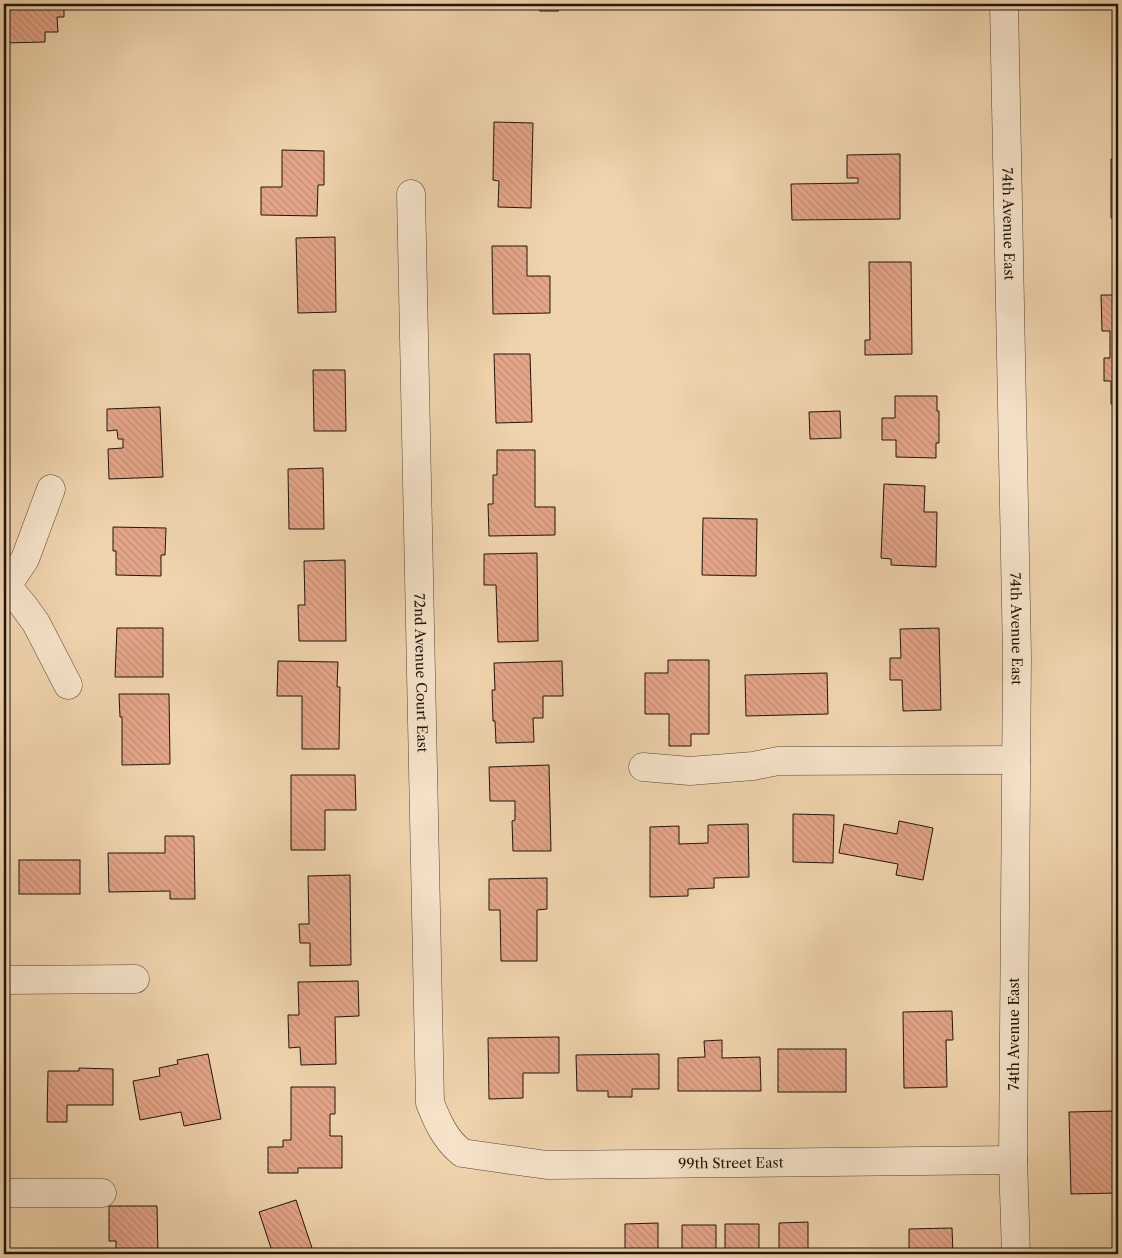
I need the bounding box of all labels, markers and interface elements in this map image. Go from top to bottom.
street label: 74th Avenue East [998,167,1019,281]
street label: 74th Avenue East [1006,572,1026,685]
street label: 72nd Avenue Court East [410,593,432,753]
street label: 74th Avenue East [1005,977,1023,1090]
street label: 99th Street East [678,1153,784,1173]

